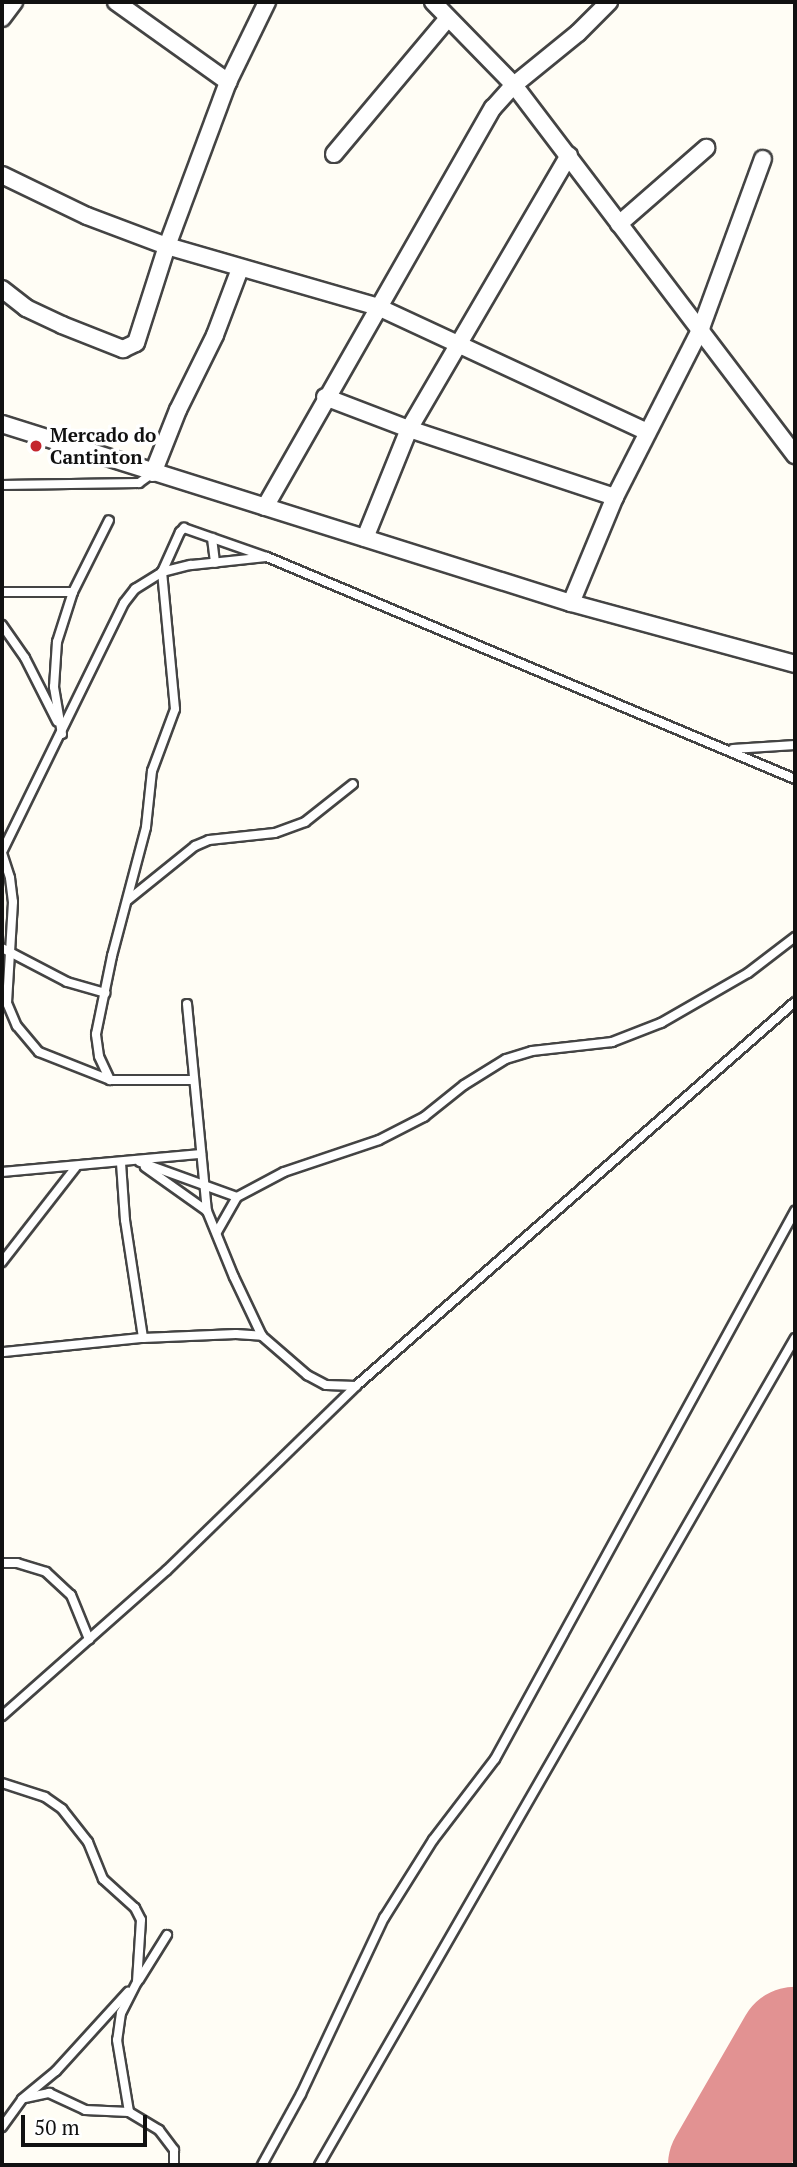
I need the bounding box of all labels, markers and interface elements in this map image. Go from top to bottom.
place label: Mercado do Cantinton [50,424,156,468]
marker: Mercado do Cantinton [28,438,44,454]
scale bar [24,2100,150,2144]
text: 50 m [34,2113,80,2141]

